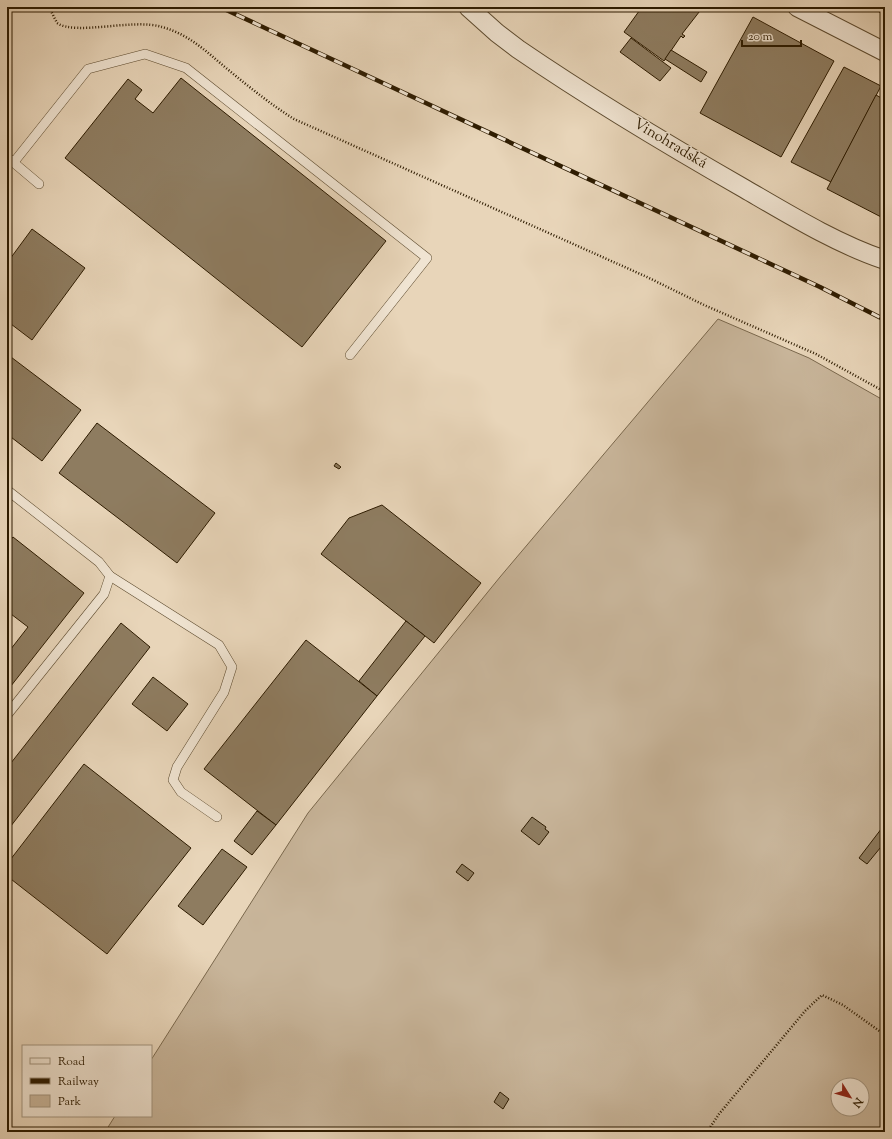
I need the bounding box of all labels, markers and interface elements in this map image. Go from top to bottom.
scale bar [742,22,801,48]
text: 20 m [748,28,773,46]
street label: Vinohradská [629,114,711,174]
legend [22,1045,152,1117]
text: Road [58,1053,85,1071]
text: Railway [58,1073,99,1091]
north arrow [830,1077,870,1117]
text: Park [58,1093,81,1111]
text: N [848,1093,867,1111]

